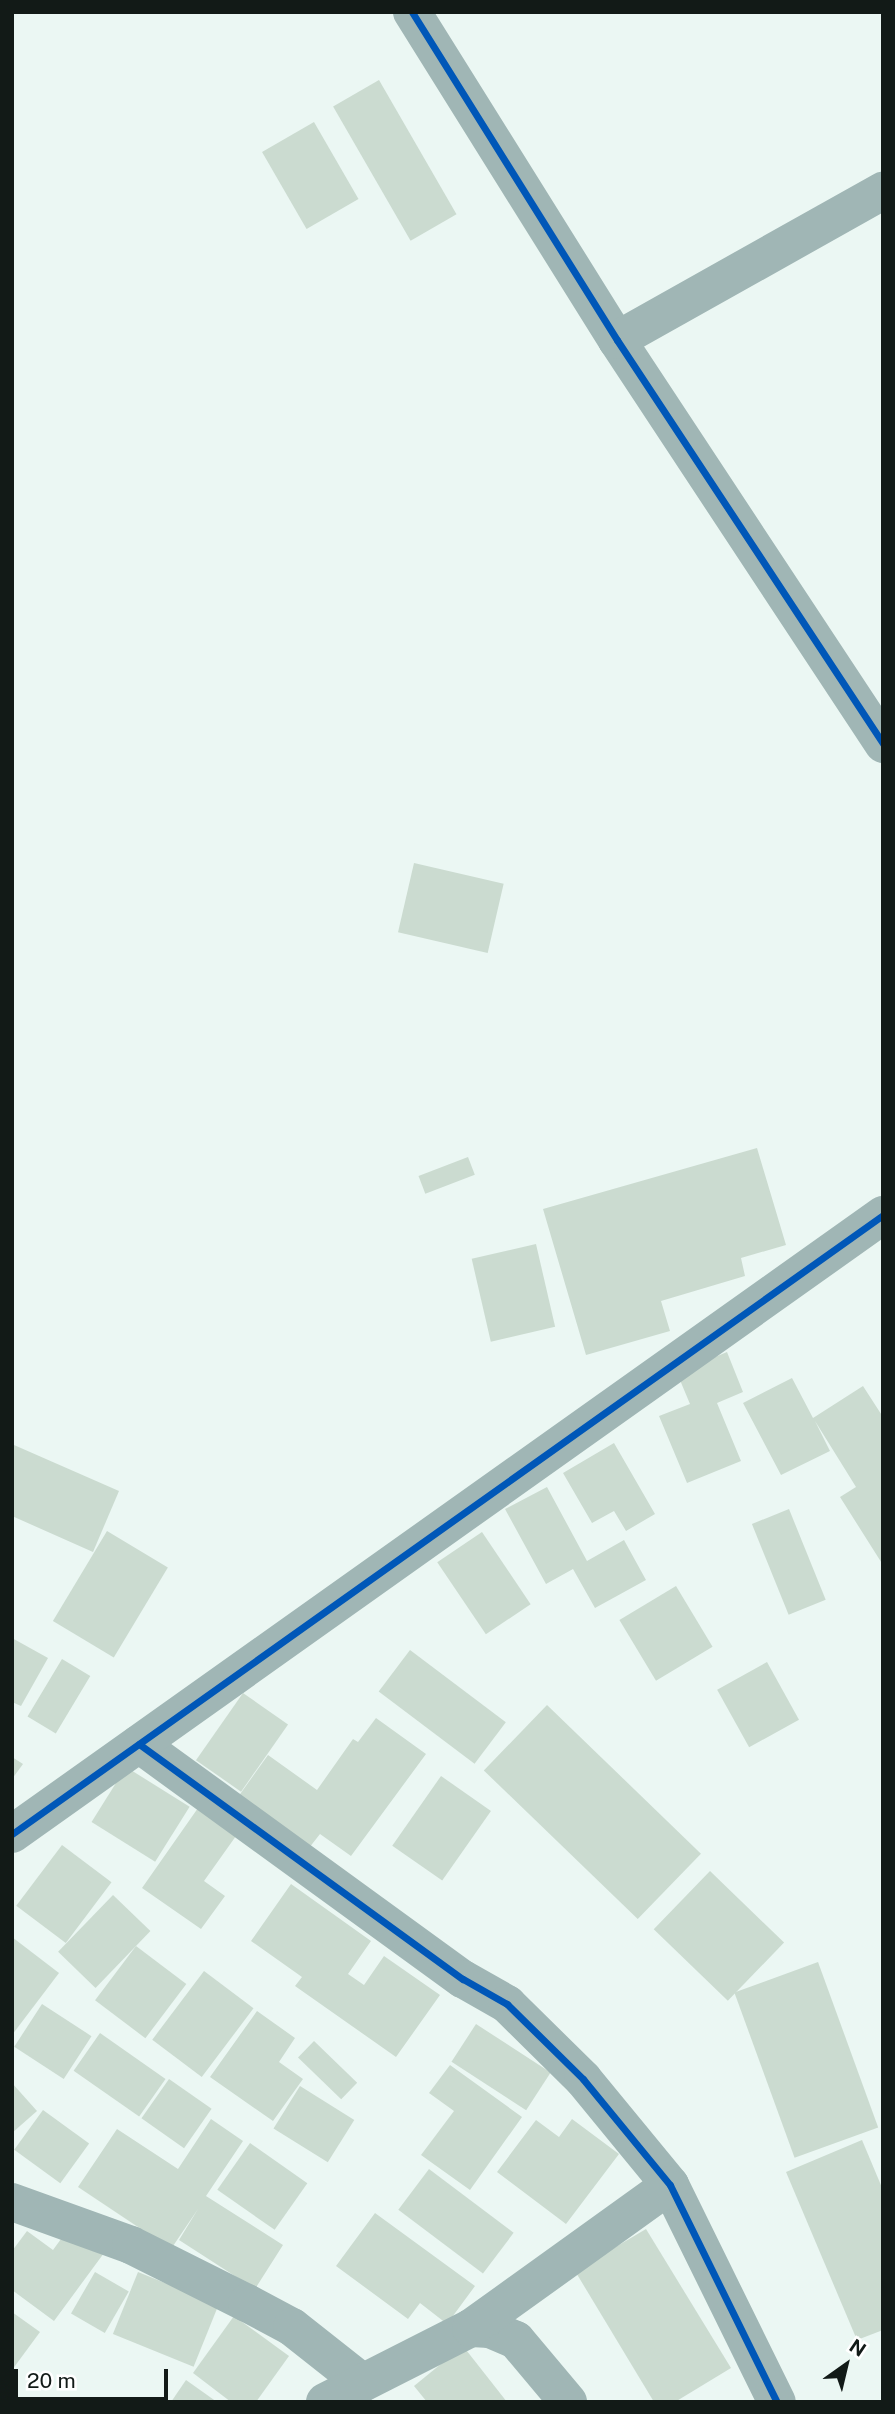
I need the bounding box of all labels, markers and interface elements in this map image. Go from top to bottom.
north arrow [811,2330,881,2400]
text: N [845,2334,870,2361]
scale bar [18,2354,172,2398]
text: 20 m [27,2368,76,2393]

